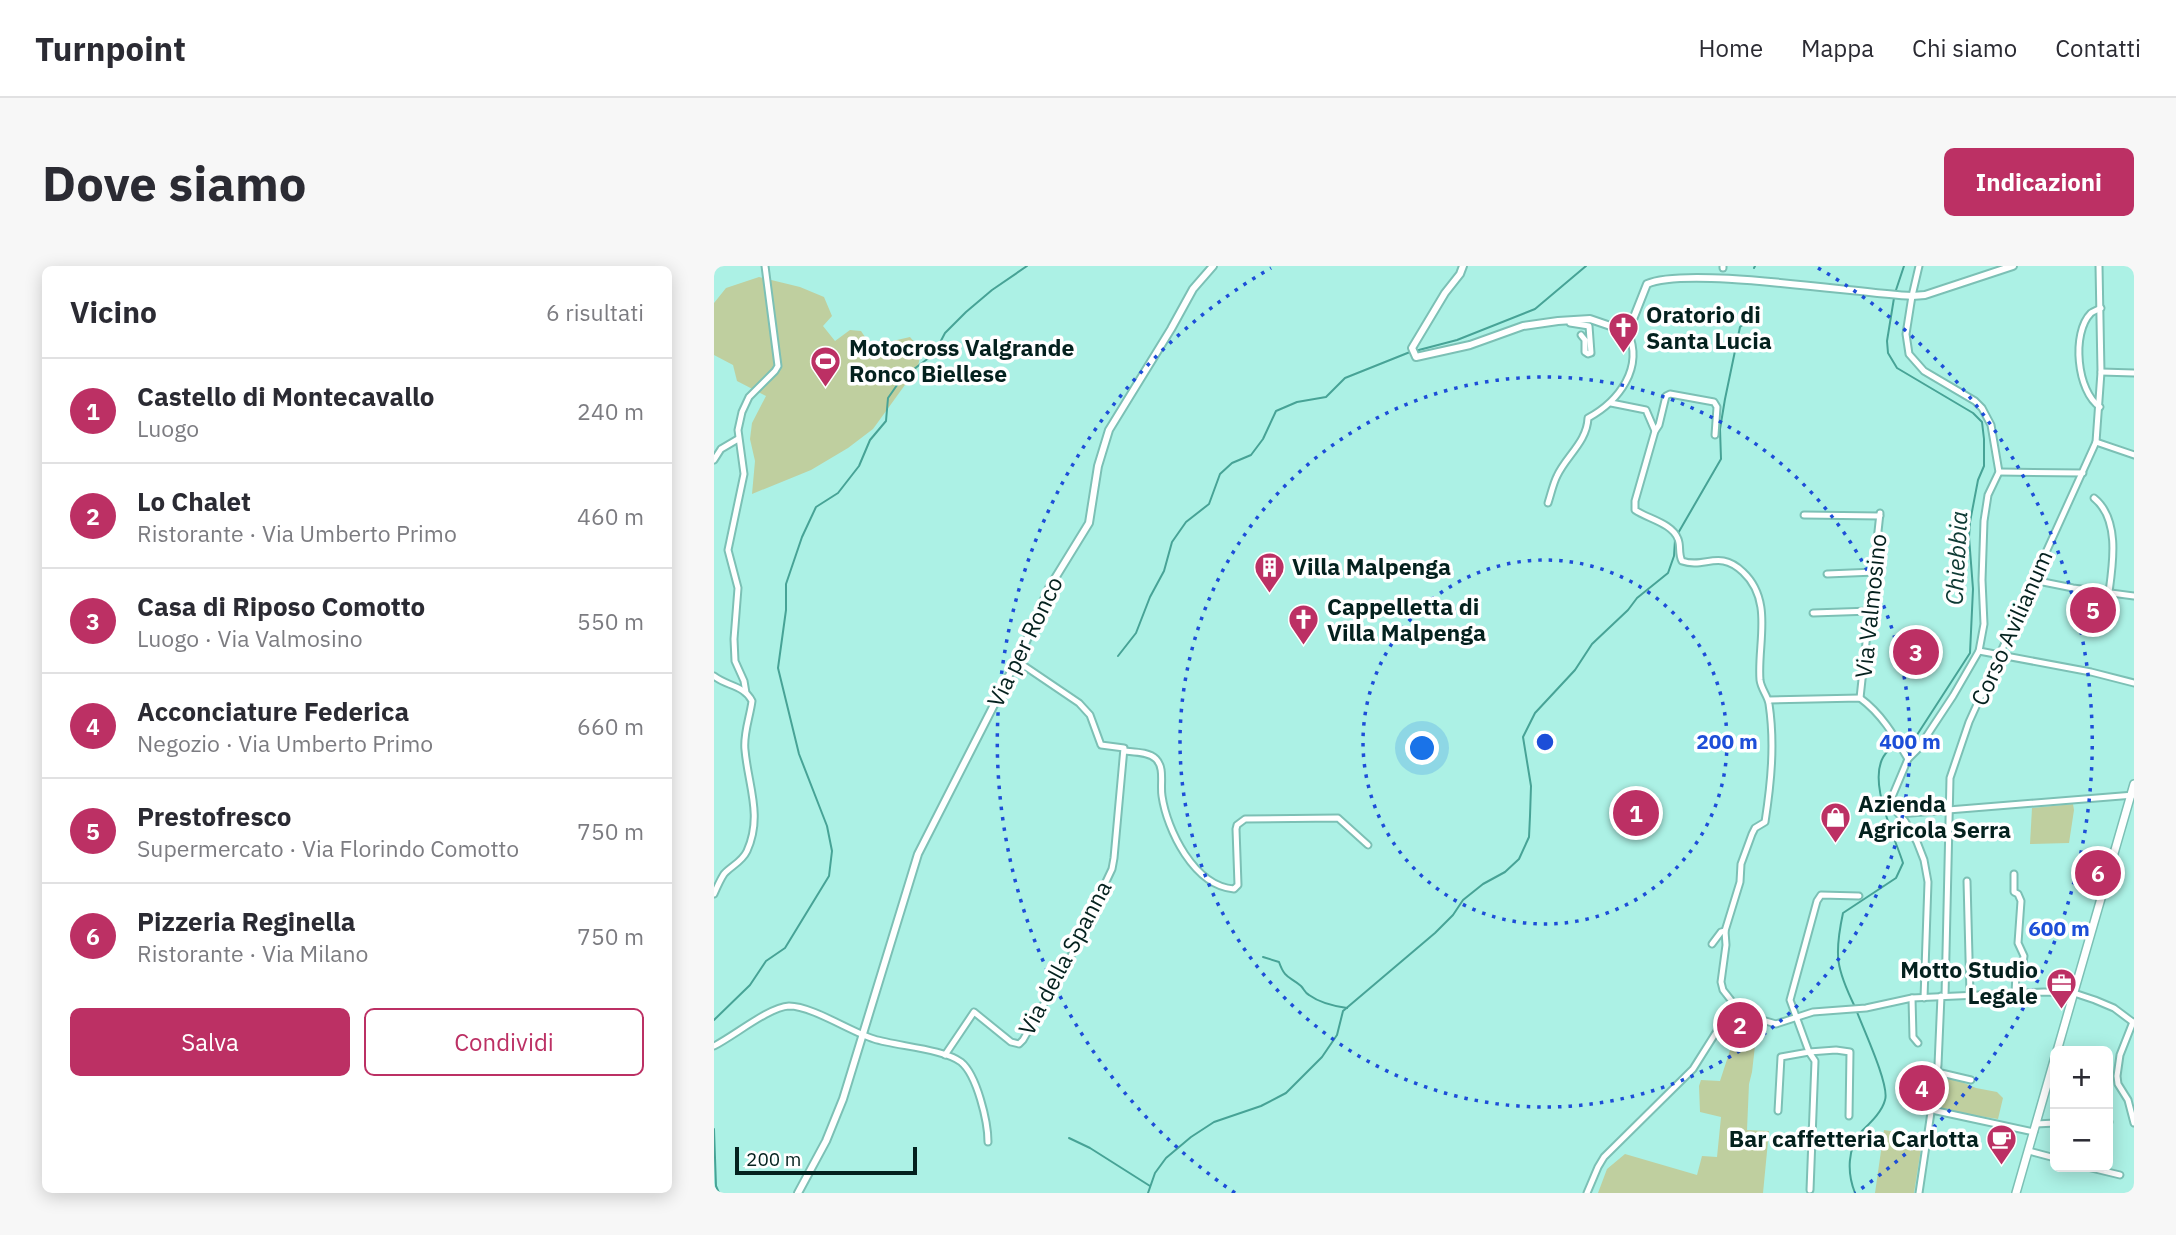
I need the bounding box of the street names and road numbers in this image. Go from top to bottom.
street label: Via Valmosino [1847,532,1893,680]
street label: Corso Avilianum [1963,545,2059,710]
street label: Via per Ronco [980,571,1069,712]
street label: Via della Spanna [1011,875,1117,1040]

